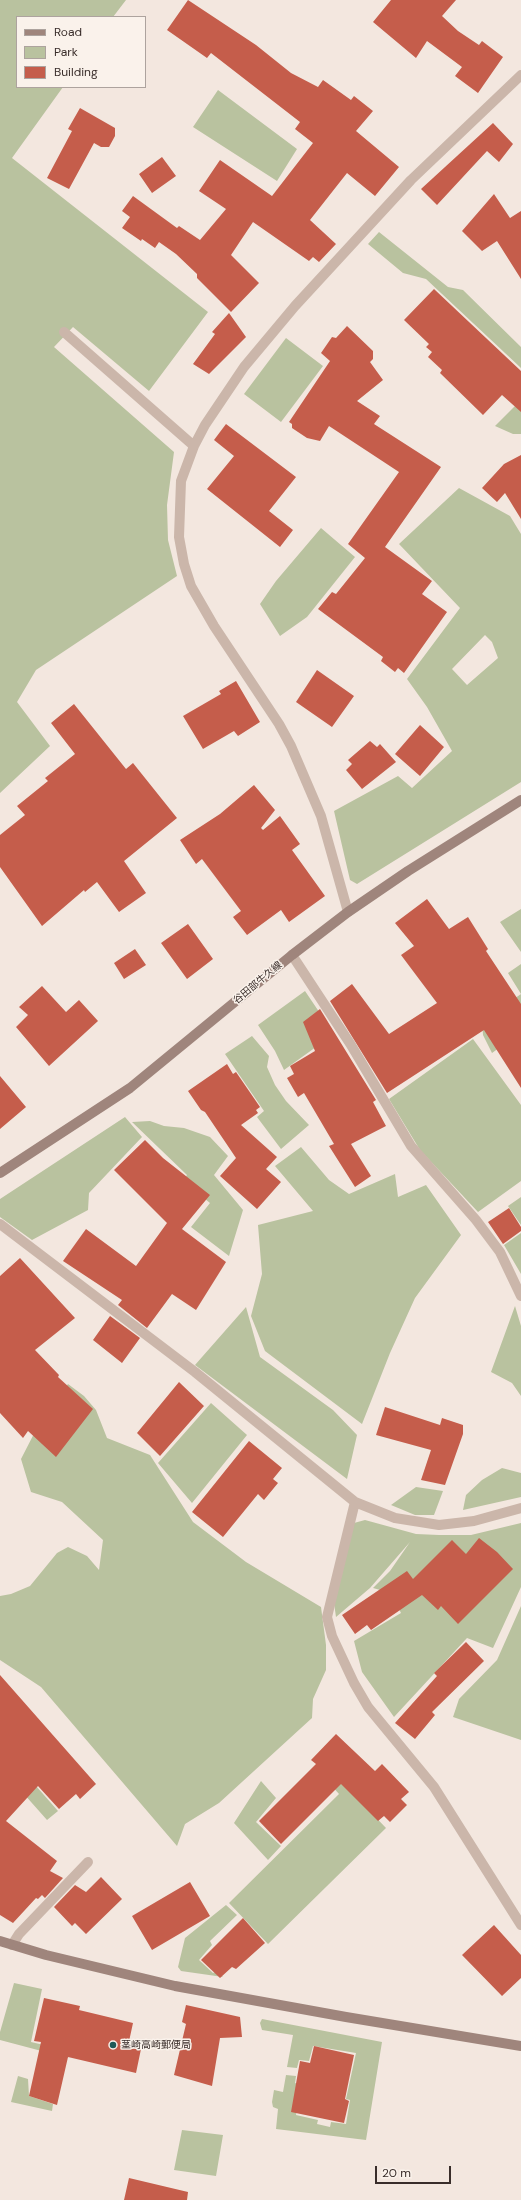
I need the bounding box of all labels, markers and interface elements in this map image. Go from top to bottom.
legend [16,16,146,88]
text: Road [54,24,82,40]
text: Park [54,44,78,60]
text: Building [54,64,98,80]
street label: 谷田部牛久線 [231,959,285,1007]
place label: 茎崎高崎郵便局 [121,2039,191,2051]
marker: 茎崎高崎郵便局 [108,2040,118,2050]
scale bar [377,2158,453,2184]
text: 20 m [382,2165,411,2181]

